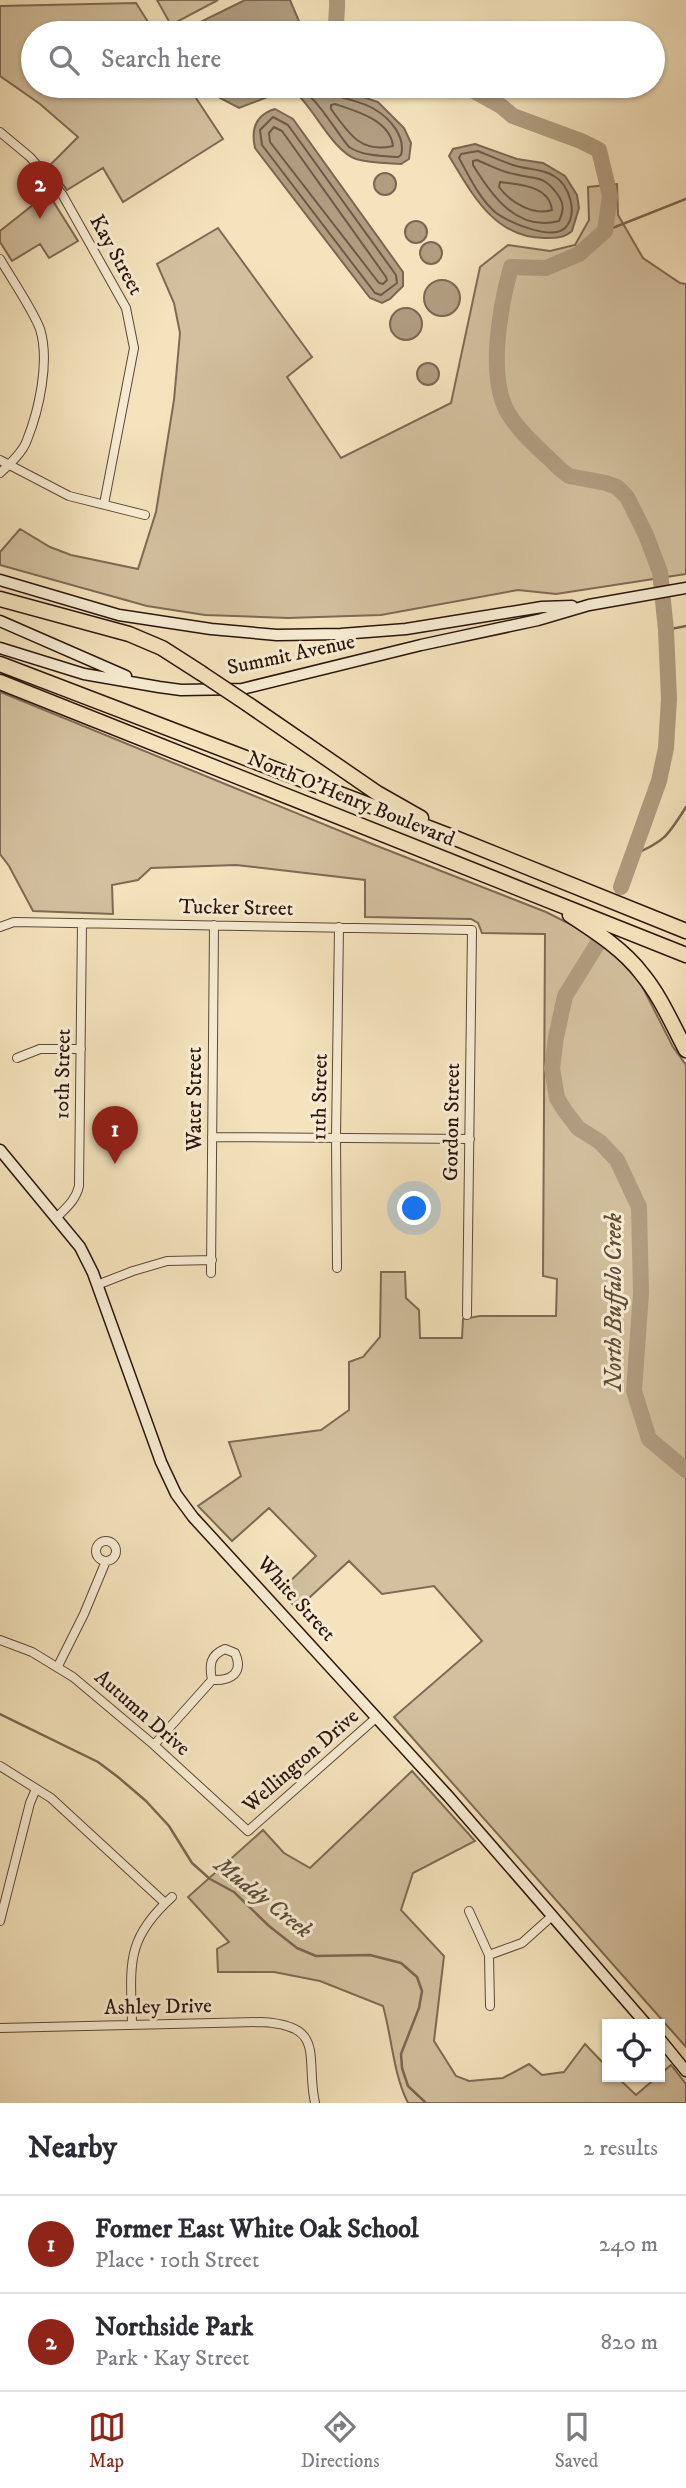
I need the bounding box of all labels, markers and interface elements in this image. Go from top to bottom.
search box [21,21,665,98]
icon: search [45,41,83,79]
text: Search here [101,43,221,76]
pin: 2 [17,161,63,219]
street label: Kay Street [83,210,149,300]
street label: Summit Avenue [225,629,357,681]
street label: North O'Henry Boulevard [243,745,459,853]
street label: Tucker Street [179,894,294,922]
street label: 10th Street [49,1028,77,1120]
street label: Water Street [182,1047,208,1152]
street label: 11th Street [306,1053,334,1141]
street label: Gordon Street [438,1062,466,1181]
pin: 1 [92,1106,138,1164]
your location [397,1191,431,1225]
water label: North Buffalo Creek [600,1213,629,1393]
street label: White Street [250,1550,341,1647]
street label: Autumn Drive [89,1664,195,1762]
street label: Wellington Drive [237,1703,365,1819]
water label: Muddy Creek [207,1850,318,1945]
street label: Ashley Drive [104,1993,212,2021]
map controls [602,2019,665,2082]
button: locate [602,2019,665,2082]
text: Nearby [28,2130,117,2167]
text: 2 results [583,2134,658,2163]
text: Former East White Oak School [95,2213,419,2246]
text: 1 [47,2230,55,2259]
text: 240 m [599,2230,658,2259]
text: Place · 10th Street [95,2246,259,2275]
text: Northside Park [95,2311,253,2344]
text: 2 [45,2328,57,2357]
text: 820 m [601,2328,658,2357]
text: Park · Kay Street [95,2344,249,2373]
tab: Map [88,2408,126,2473]
tab: Directions [301,2408,380,2473]
tab: Saved [555,2408,598,2473]

